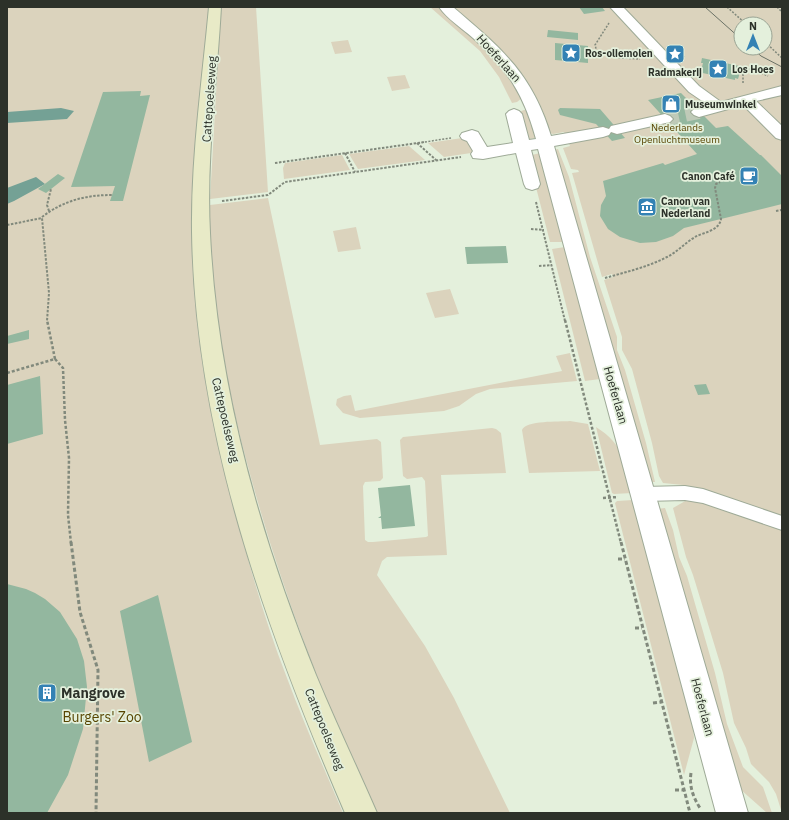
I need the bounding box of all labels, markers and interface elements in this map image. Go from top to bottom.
north arrow [733,16,773,56]
text: N [749,19,757,33]
street label: Hoeferlaan [474,31,524,85]
place icon: Ros-oliemolen [560,42,582,64]
place icon: Radmakerij [664,43,686,65]
place label: Ros-oliemolen [585,47,653,60]
street label: Cattepoelseweg [198,55,220,143]
place icon: Los Hoes [707,58,729,80]
place label: Los Hoes [732,63,774,76]
place label: Radmakerij [648,66,702,79]
shop icon: Museumwinkel [660,93,682,115]
place label: Museumwinkel [685,98,756,111]
park label: Nederlands Openluchtmuseum [634,121,720,146]
cafe icon: Canon Café [738,165,760,187]
place label: Canon Café [681,170,735,183]
place label: Canon van Nederland [661,195,710,220]
museum icon: Canon van Nederland [636,196,658,218]
street label: Hoeferlaan [601,364,631,426]
street label: Cattepoelseweg [209,376,243,465]
street label: Hoeferlaan [688,676,718,738]
building icon: Mangrove [36,682,58,704]
place label: Mangrove [61,684,125,702]
street label: Cattepoelseweg [302,686,348,773]
park label: Burgers' Zoo [62,708,142,726]

